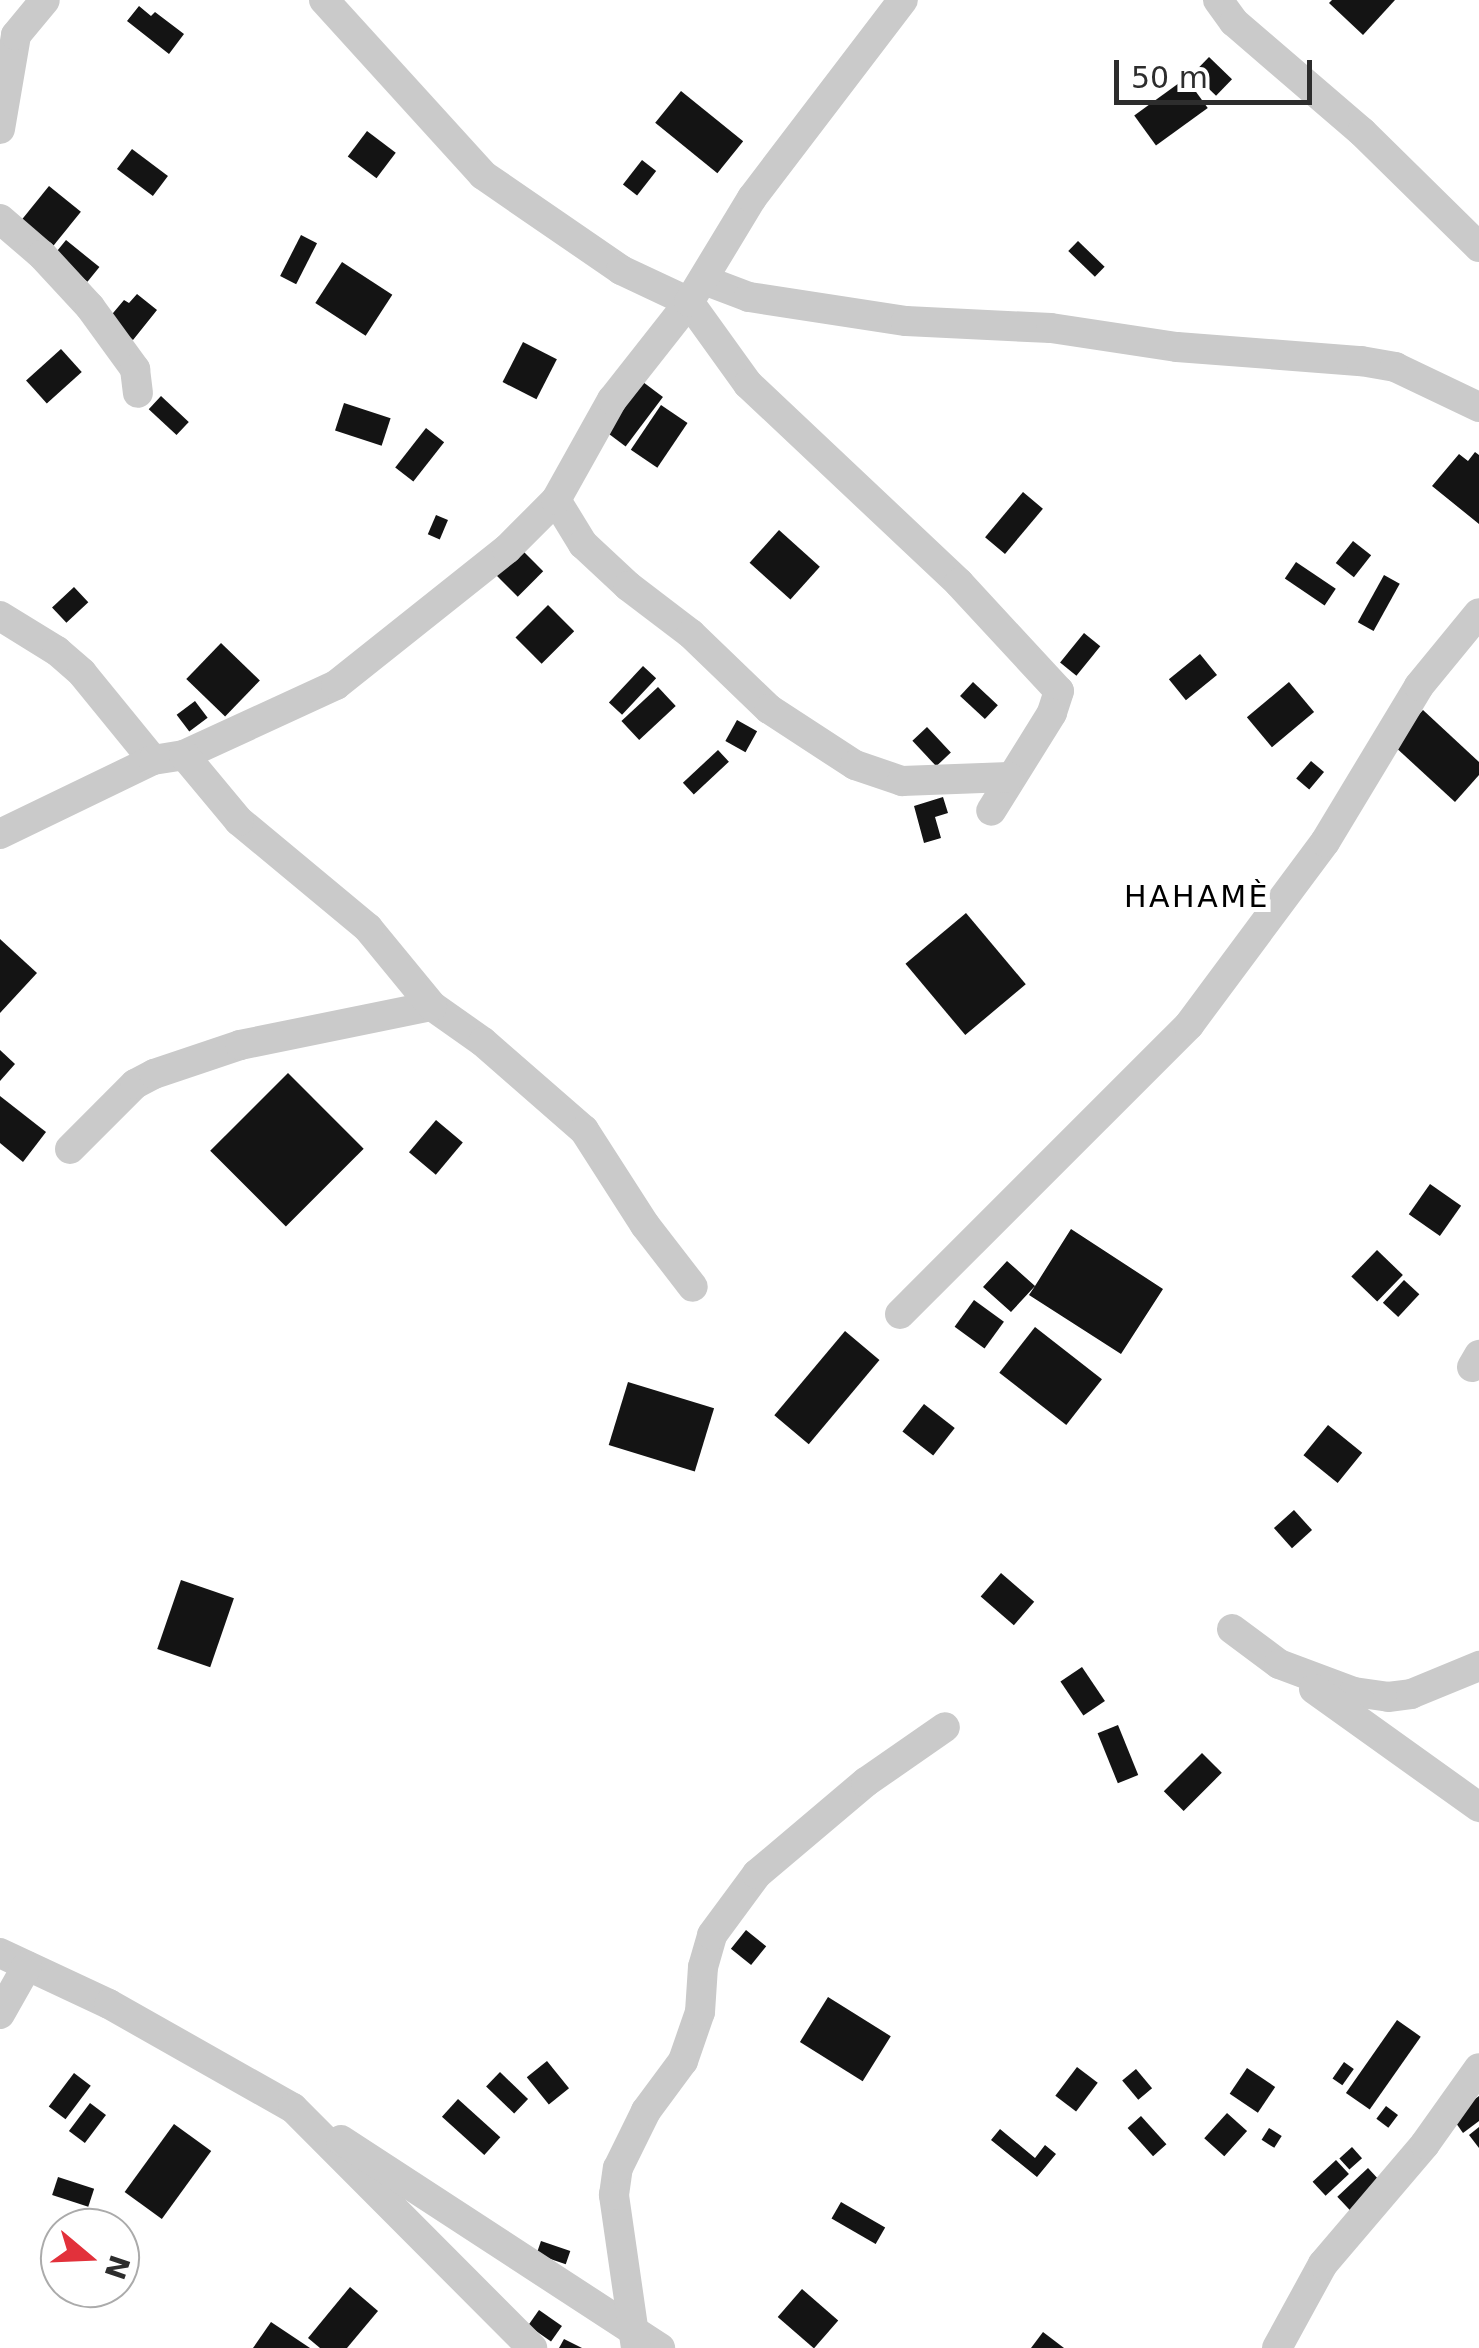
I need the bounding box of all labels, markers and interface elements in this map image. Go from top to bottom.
scale bar [1119,40,1316,102]
text: 50 m [1131,60,1208,95]
district label: HAHAMÈ [1124,879,1270,915]
north arrow [40,2208,140,2308]
text: N [98,2251,136,2284]

